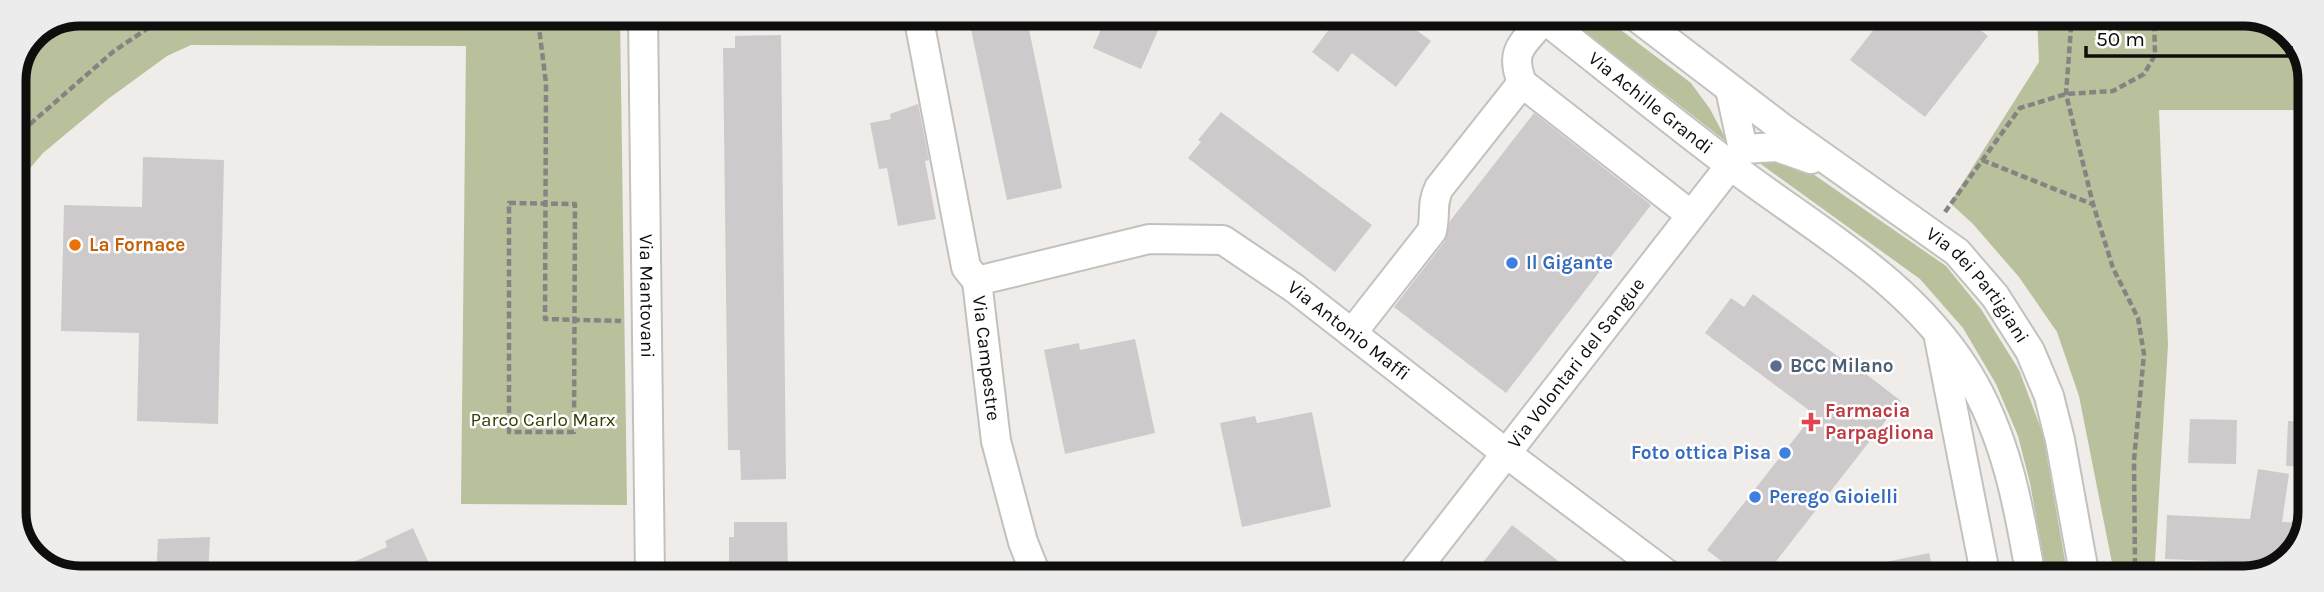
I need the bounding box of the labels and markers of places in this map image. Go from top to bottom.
place label: La Fornace [89,234,185,256]
marker: La Fornace [67,237,83,253]
place label: Il Gigante [1526,252,1613,274]
marker: Il Gigante [1504,255,1520,271]
place label: BCC Milano [1790,355,1894,377]
marker: BCC Milano [1768,358,1784,374]
place label: Farmacia Parpagliona [1825,400,1934,444]
marker: Farmacia Parpagliona [1803,414,1819,430]
place label: Foto ottica Pisa [1631,442,1771,464]
marker: Foto ottica Pisa [1777,445,1793,461]
place label: Perego Gioielli [1769,486,1898,508]
marker: Perego Gioielli [1747,489,1763,505]

